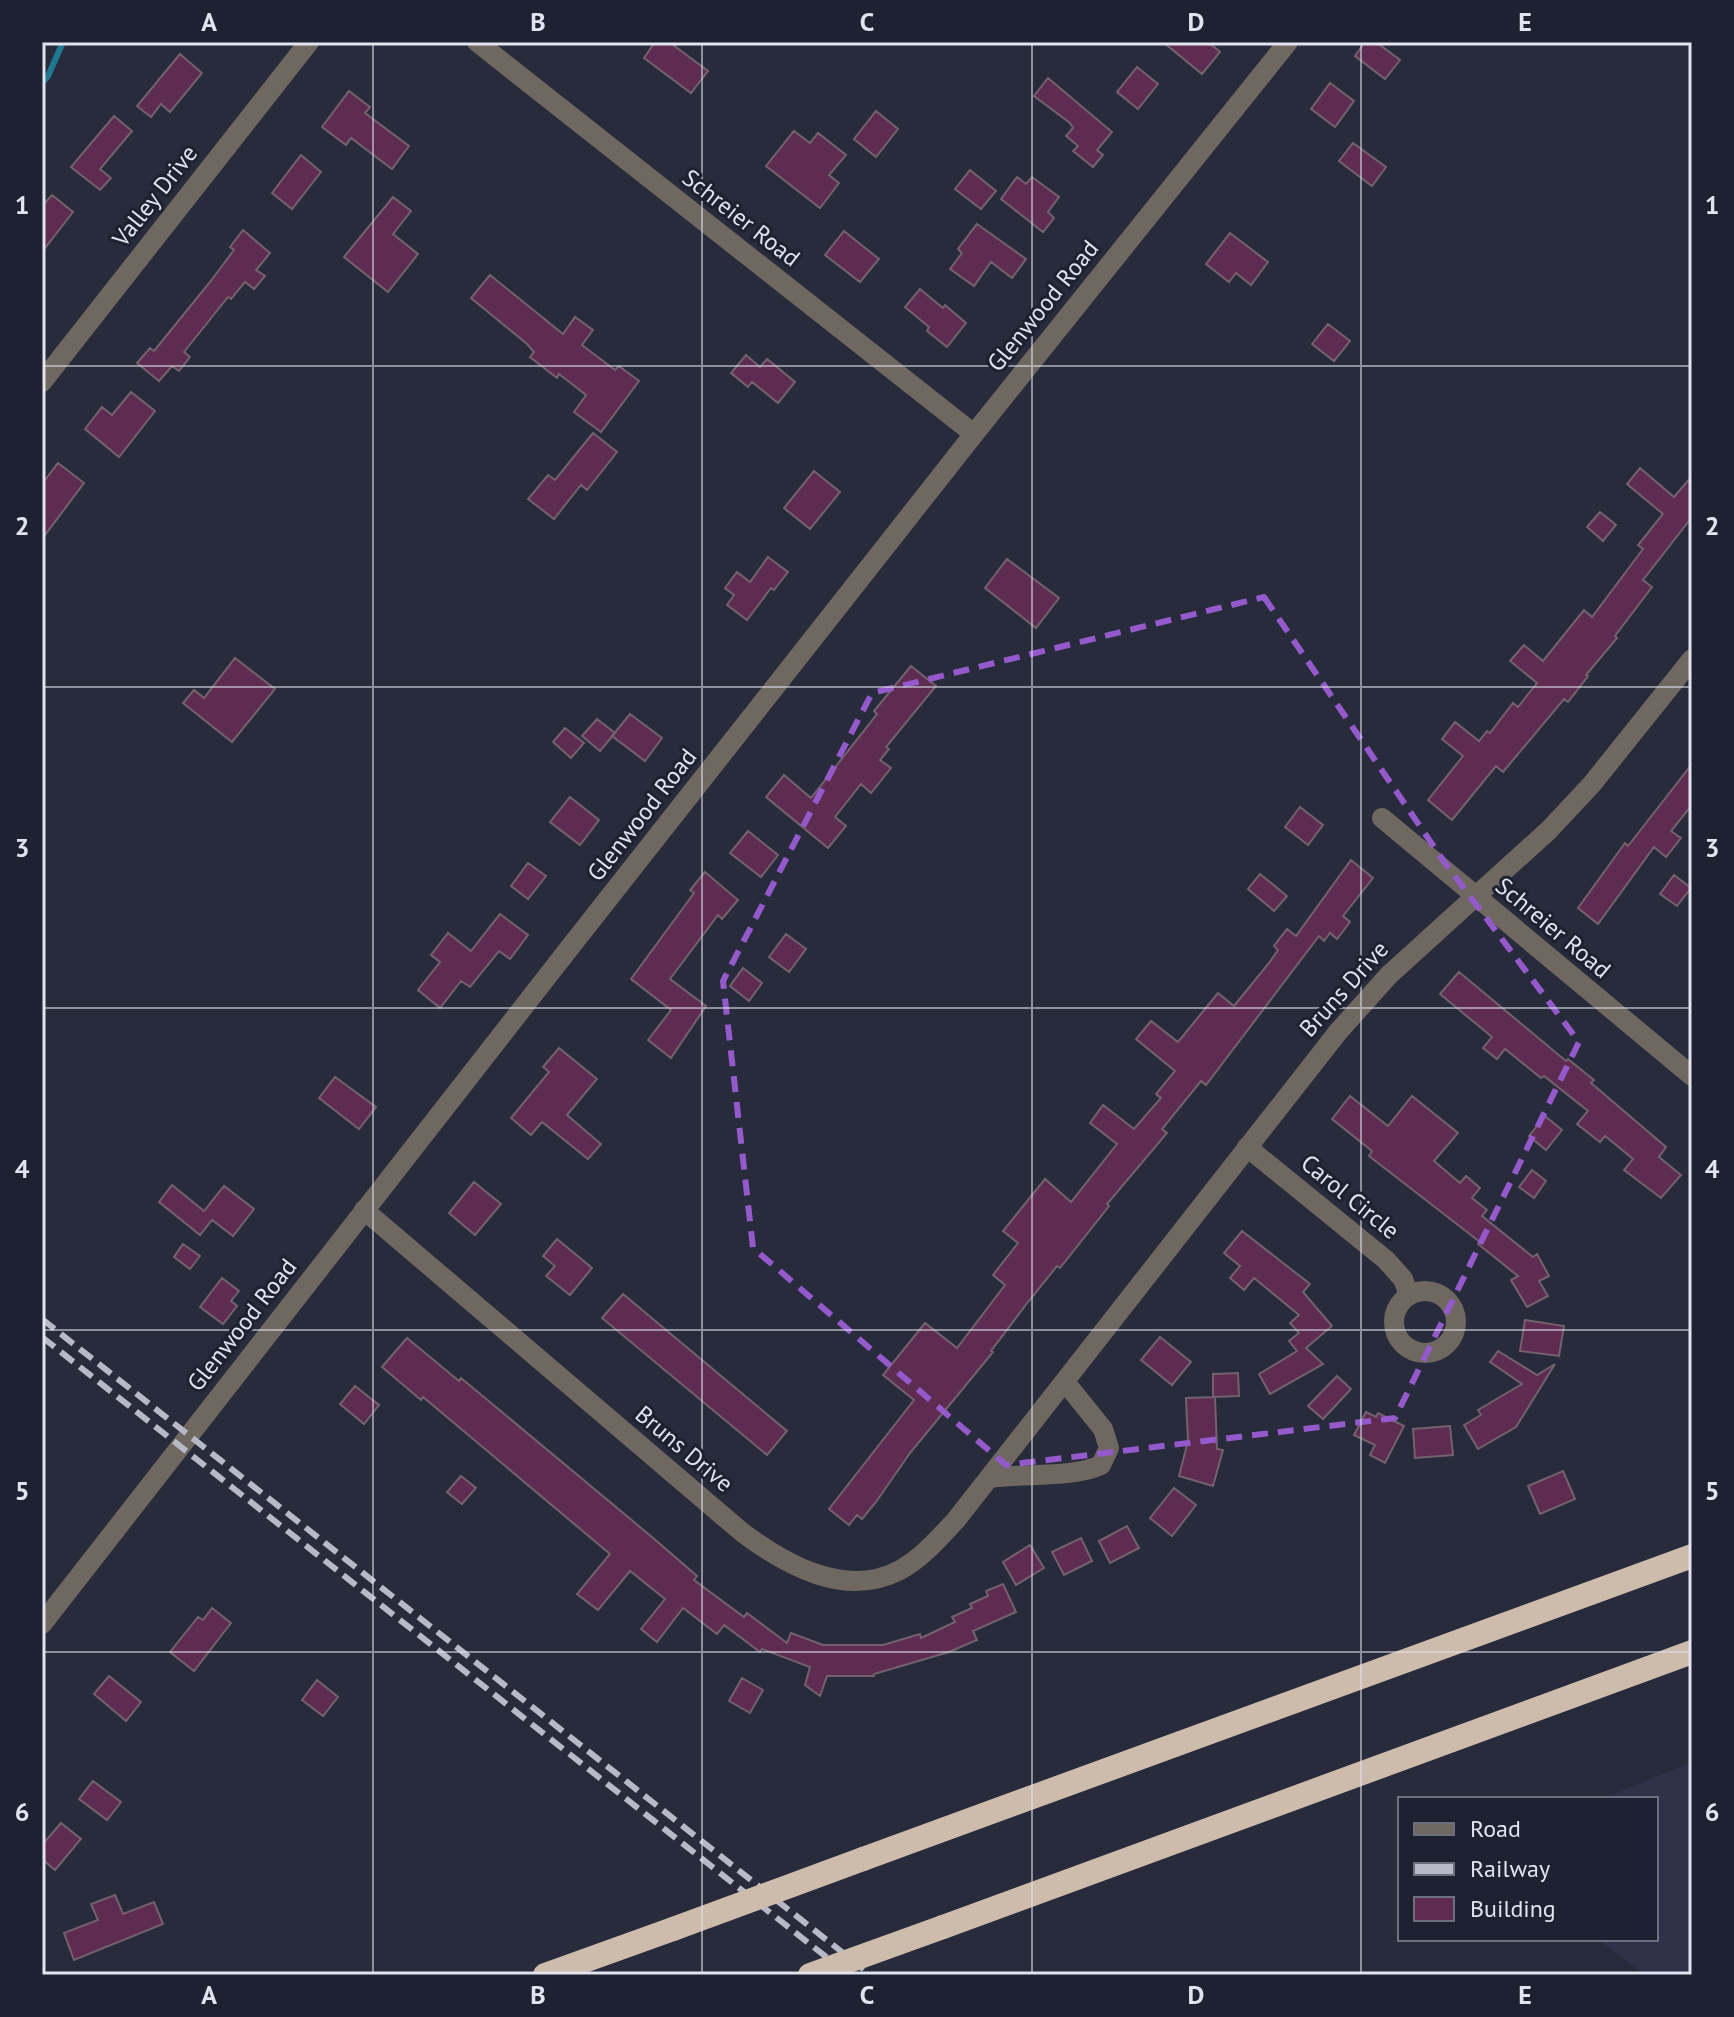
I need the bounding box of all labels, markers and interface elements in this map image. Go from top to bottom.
text: A [201,5,217,38]
text: B [530,5,546,38]
text: C [860,5,874,38]
text: D [1188,5,1204,38]
text: E [1518,5,1532,38]
street label: Valley Drive [105,139,204,254]
street label: Schreier Road [676,162,806,273]
text: 1 [15,188,29,221]
text: 1 [1705,188,1719,221]
street label: Glenwood Road [980,234,1105,378]
text: 2 [15,509,29,542]
text: 2 [1705,509,1719,542]
street label: Glenwood Road [580,742,703,887]
text: 3 [15,831,29,864]
text: 3 [1705,831,1719,864]
street label: Schreier Road [1489,870,1617,985]
street label: Bruns Drive [1292,934,1395,1043]
street label: Carol Circle [1295,1147,1406,1246]
text: 4 [15,1152,30,1185]
text: 4 [1705,1152,1720,1185]
street label: Glenwood Road [180,1252,303,1397]
street label: Bruns Drive [629,1399,740,1499]
text: 5 [15,1474,29,1507]
text: 5 [1705,1474,1719,1507]
text: 6 [15,1795,29,1828]
text: 6 [1705,1795,1719,1828]
legend [1398,1797,1658,1941]
text: Road [1470,1813,1521,1844]
text: Railway [1470,1853,1550,1884]
text: Building [1470,1893,1556,1924]
text: A [201,1978,217,2011]
text: B [530,1978,546,2011]
text: C [860,1978,874,2011]
text: D [1188,1978,1204,2011]
text: E [1518,1978,1532,2011]

